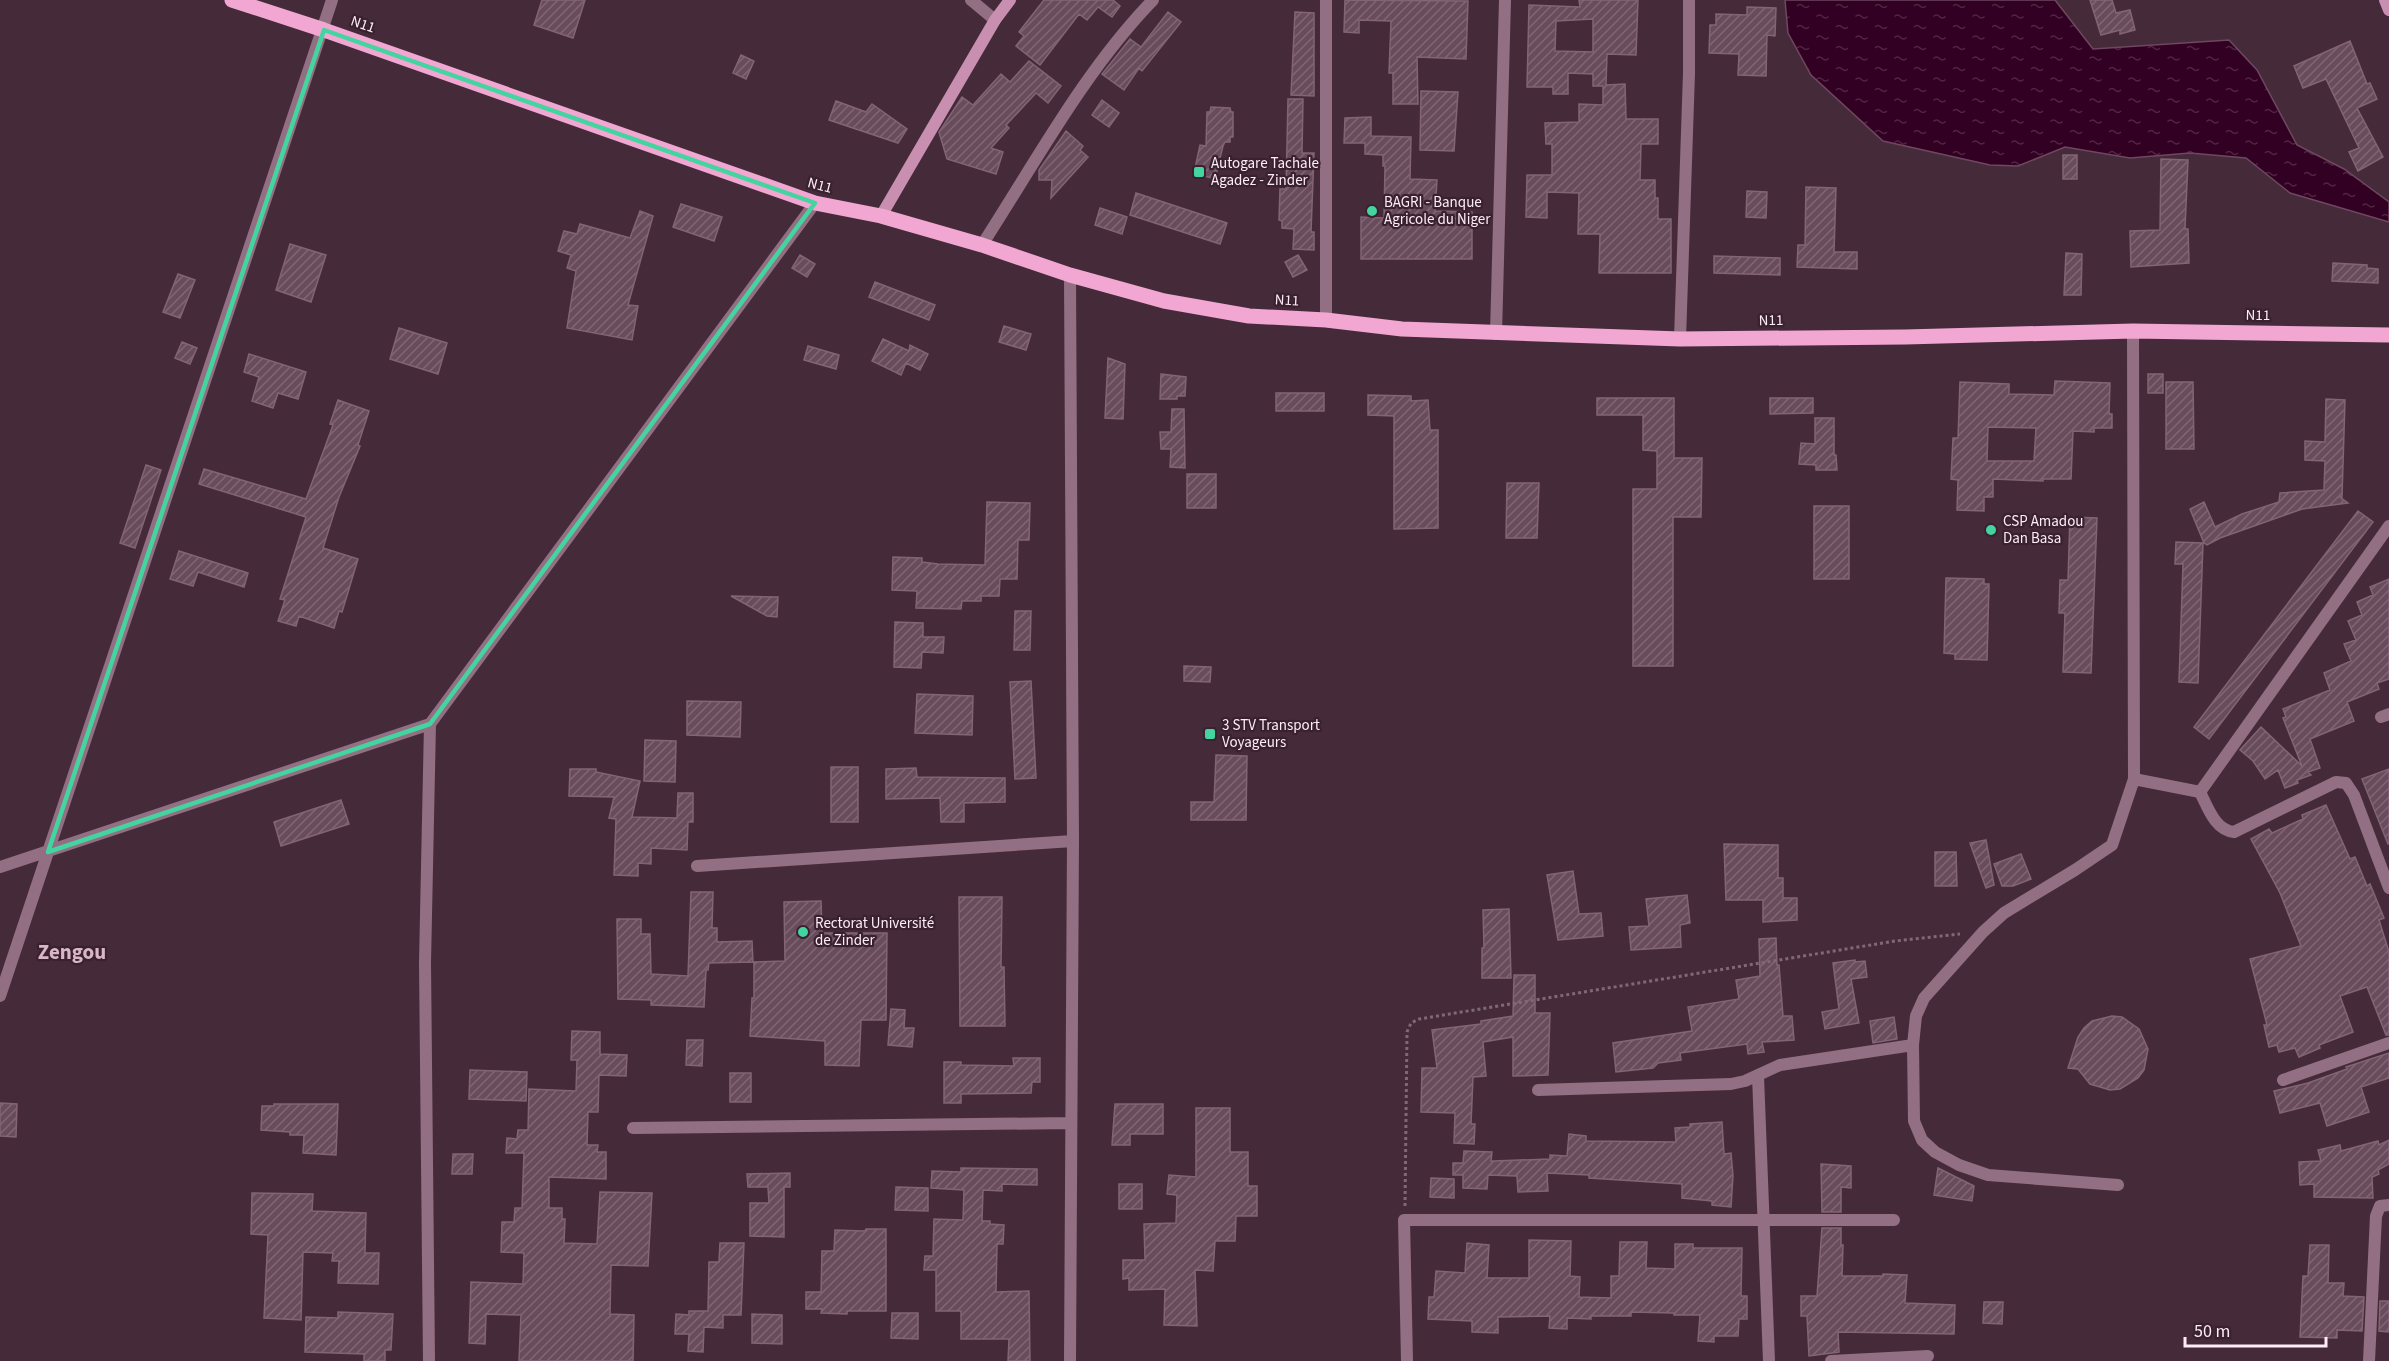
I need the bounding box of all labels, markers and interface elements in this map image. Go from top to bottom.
street label: N11 [348,11,378,38]
place label: Autogare Tachale Agadez - Zinder [1211,153,1319,191]
marker: Autogare Tachale Agadez - Zinder [1192,165,1206,179]
street label: N11 [805,172,834,199]
place label: BAGRI - Banque Agricole du Niger [1384,192,1491,230]
marker: BAGRI - Banque Agricole du Niger [1365,204,1379,218]
street label: N11 [1274,289,1300,312]
street label: N11 [2245,305,2270,326]
street label: N11 [1759,310,1784,331]
place label: CSP Amadou Dan Basa [2003,511,2083,549]
marker: CSP Amadou Dan Basa [1984,523,1998,537]
place label: 3 STV Transport Voyageurs [1222,715,1320,753]
marker: 3 STV Transport Voyageurs [1203,727,1217,741]
place label: Rectorat Université de Zinder [815,913,934,951]
marker: Rectorat Université de Zinder [796,925,810,939]
district label: Zengou [38,937,106,967]
scale bar [2185,1310,2326,1348]
text: 50 m [2194,1319,2230,1344]

